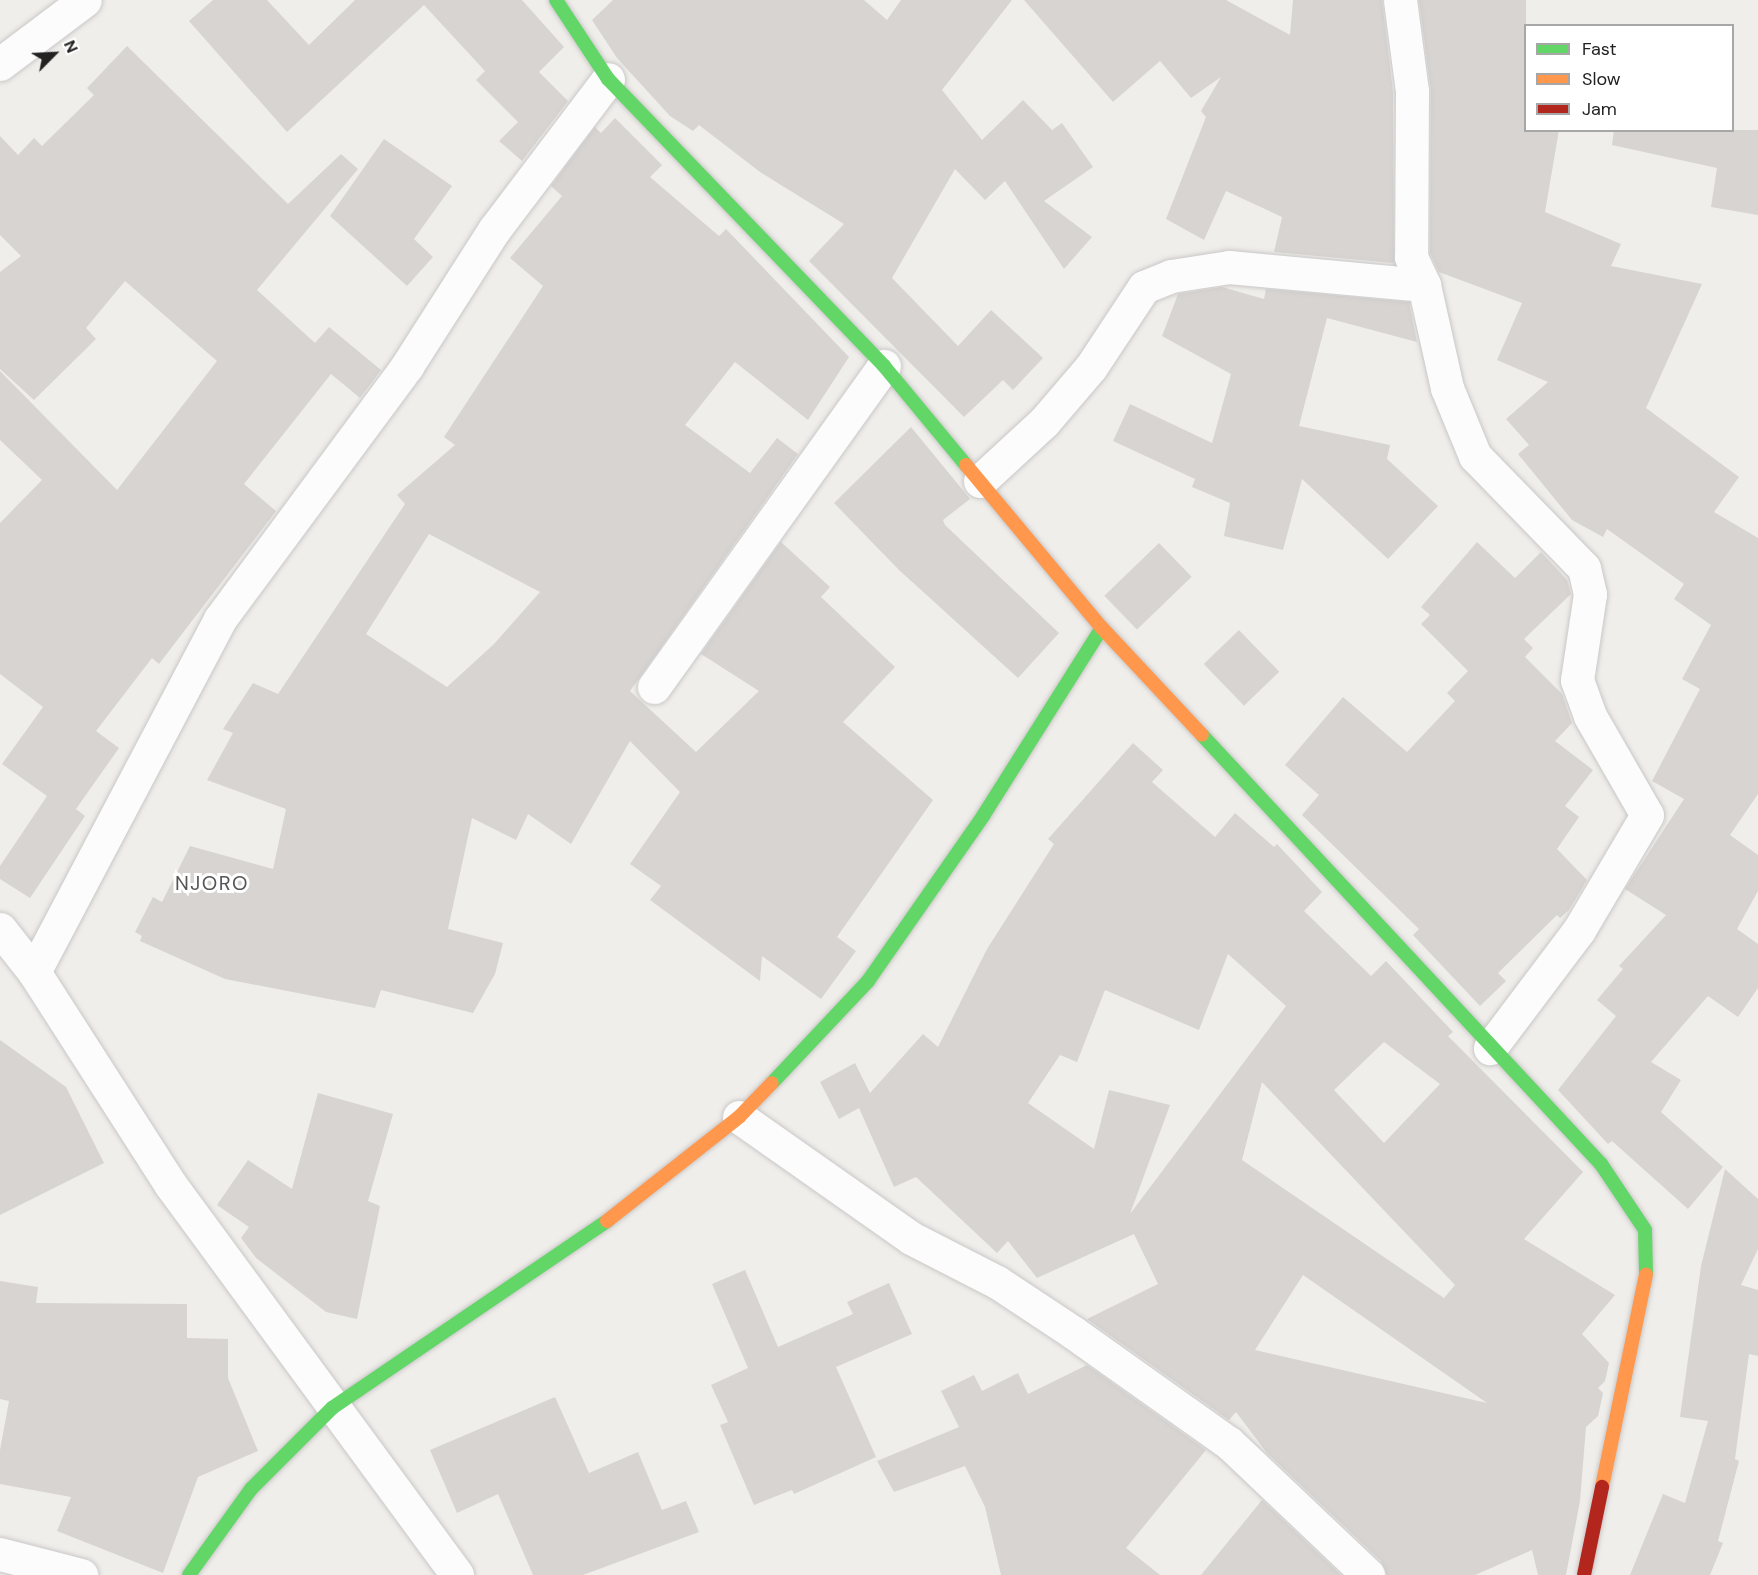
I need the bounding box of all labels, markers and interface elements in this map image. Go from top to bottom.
north arrow [24,24,84,84]
legend [1524,24,1734,132]
text: N [59,37,83,56]
text: Fast [1582,37,1617,61]
text: Slow [1582,67,1621,91]
text: Jam [1582,97,1617,121]
district label: NJORO [175,871,249,895]

